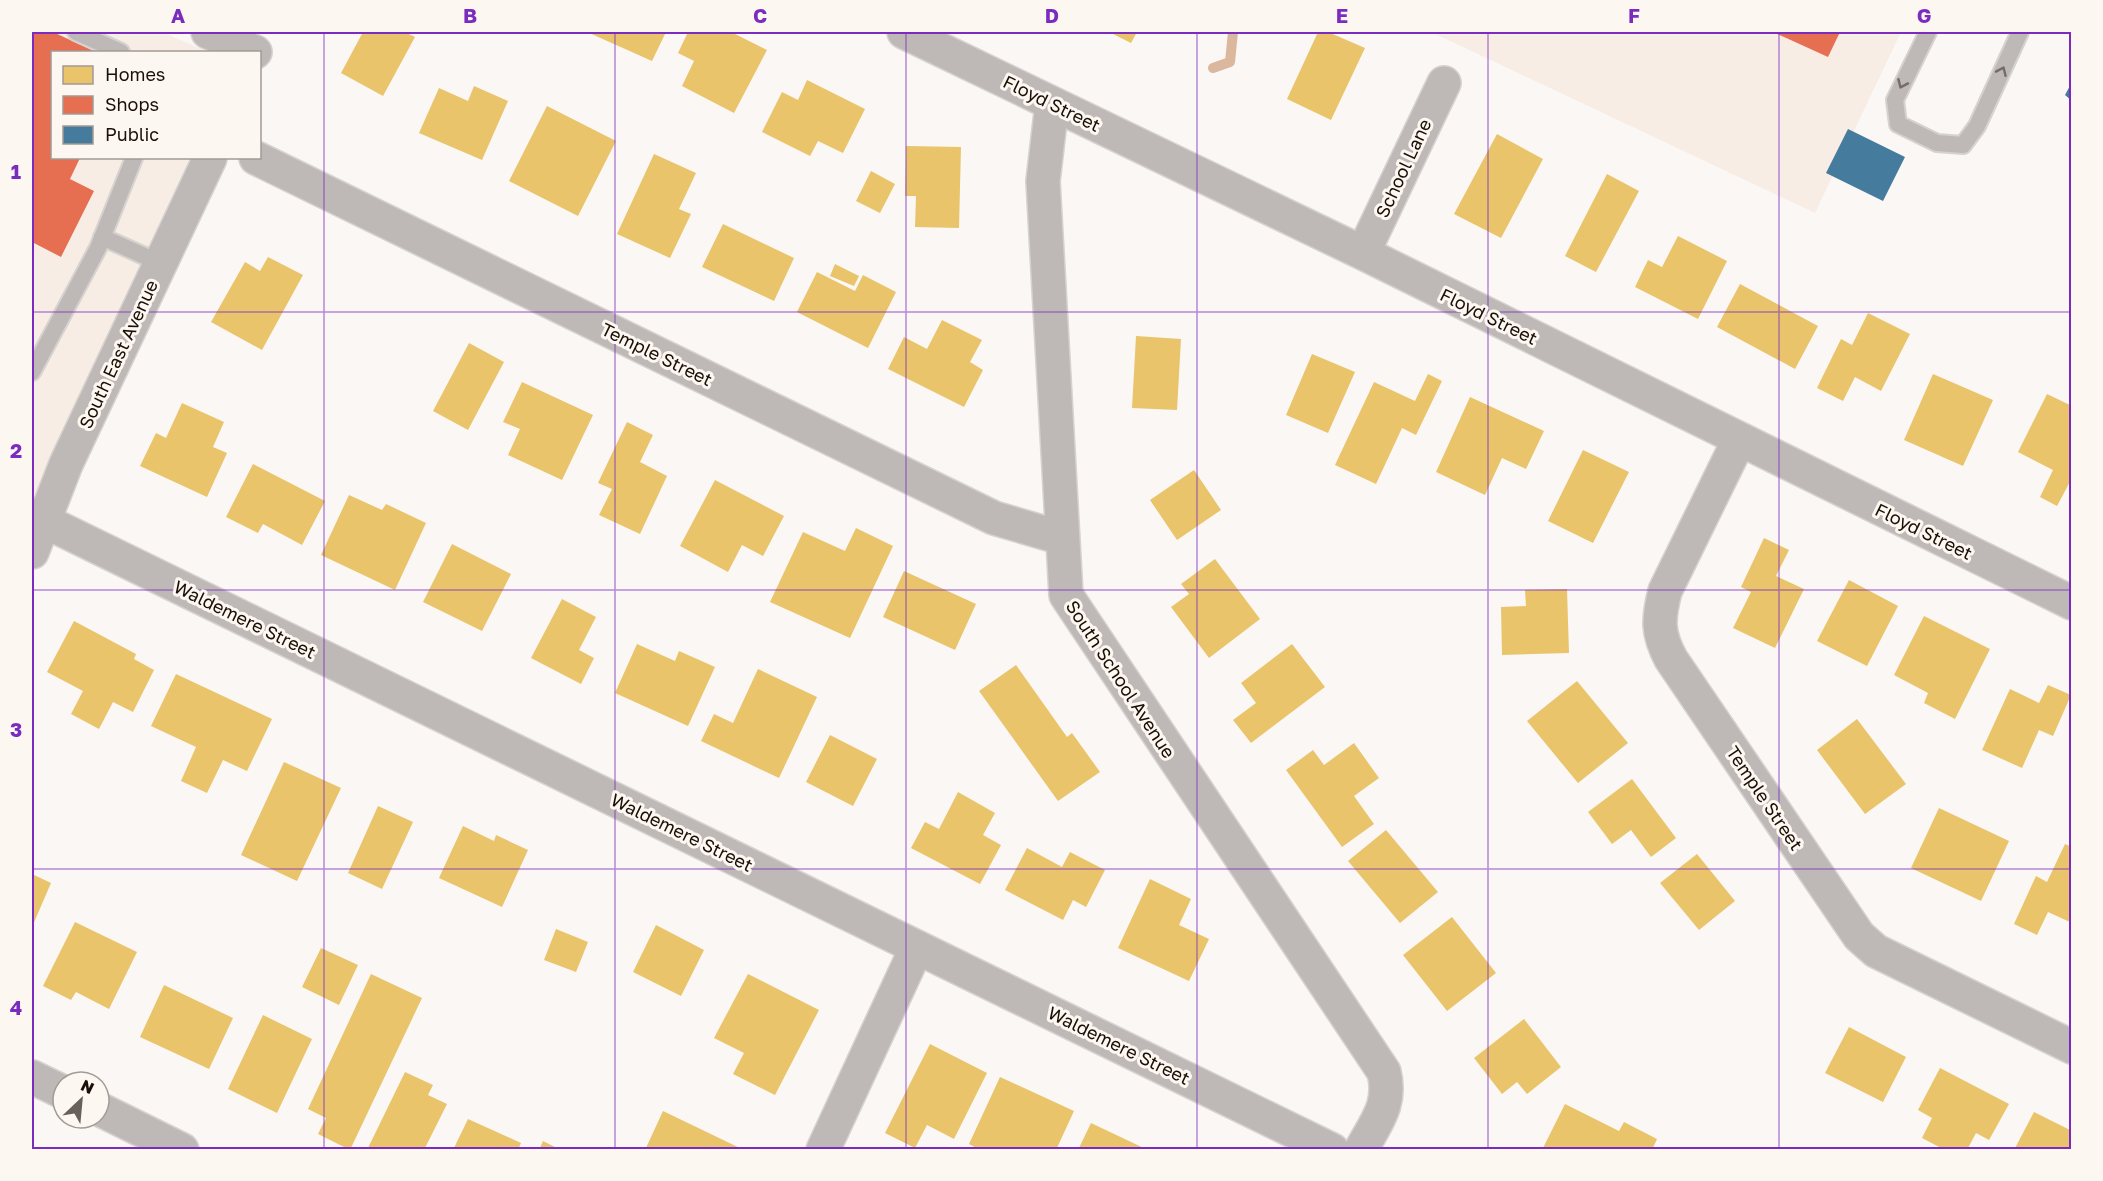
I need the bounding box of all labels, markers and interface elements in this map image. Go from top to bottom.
text: A [171,3,185,27]
text: B [463,3,477,27]
text: C [753,3,767,27]
text: D [1045,3,1059,27]
text: E [1336,3,1348,27]
text: F [1628,3,1640,27]
text: G [1917,3,1931,27]
legend [51,51,261,159]
text: Homes [105,63,165,85]
one-way arrow [1995,66,2007,77]
street label: Floyd Street [1000,70,1104,136]
one-way arrow [1897,78,1909,89]
text: Shops [105,93,159,115]
street label: School Lane [1371,115,1435,221]
text: Public [105,123,159,145]
text: 1 [11,159,21,183]
street label: South East Avenue [74,276,162,432]
street label: Floyd Street [1437,283,1541,349]
street label: Temple Street [598,318,716,390]
text: 2 [10,438,22,462]
street label: Floyd Street [1872,498,1976,564]
street label: Waldemere Street [170,575,320,663]
street label: South School Avenue [1062,596,1180,762]
text: 3 [10,717,22,741]
street label: Temple Street [1722,742,1808,854]
street label: Waldemere Street [607,788,757,876]
text: 4 [10,995,22,1019]
street label: Waldemere Street [1044,1001,1194,1089]
north arrow [51,1070,111,1130]
text: N [78,1075,97,1098]

